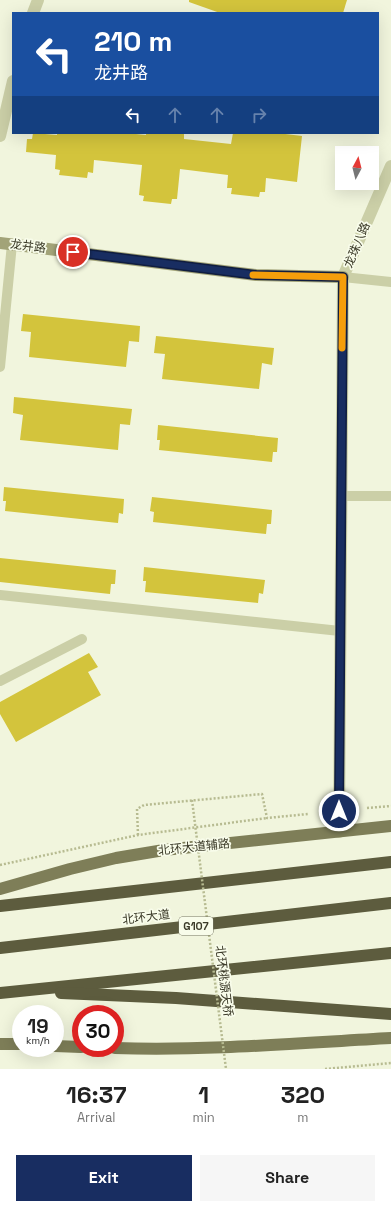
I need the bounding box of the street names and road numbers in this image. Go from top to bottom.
street label: 龙珠八路 [340,220,374,270]
street label: 龙井路 [9,236,47,256]
street label: 北环大道辅路 [157,835,231,859]
street label: 北环大道 [121,906,171,928]
road number: G107 [179,917,213,935]
street label: 北环桃源天桥 [212,944,236,1018]

